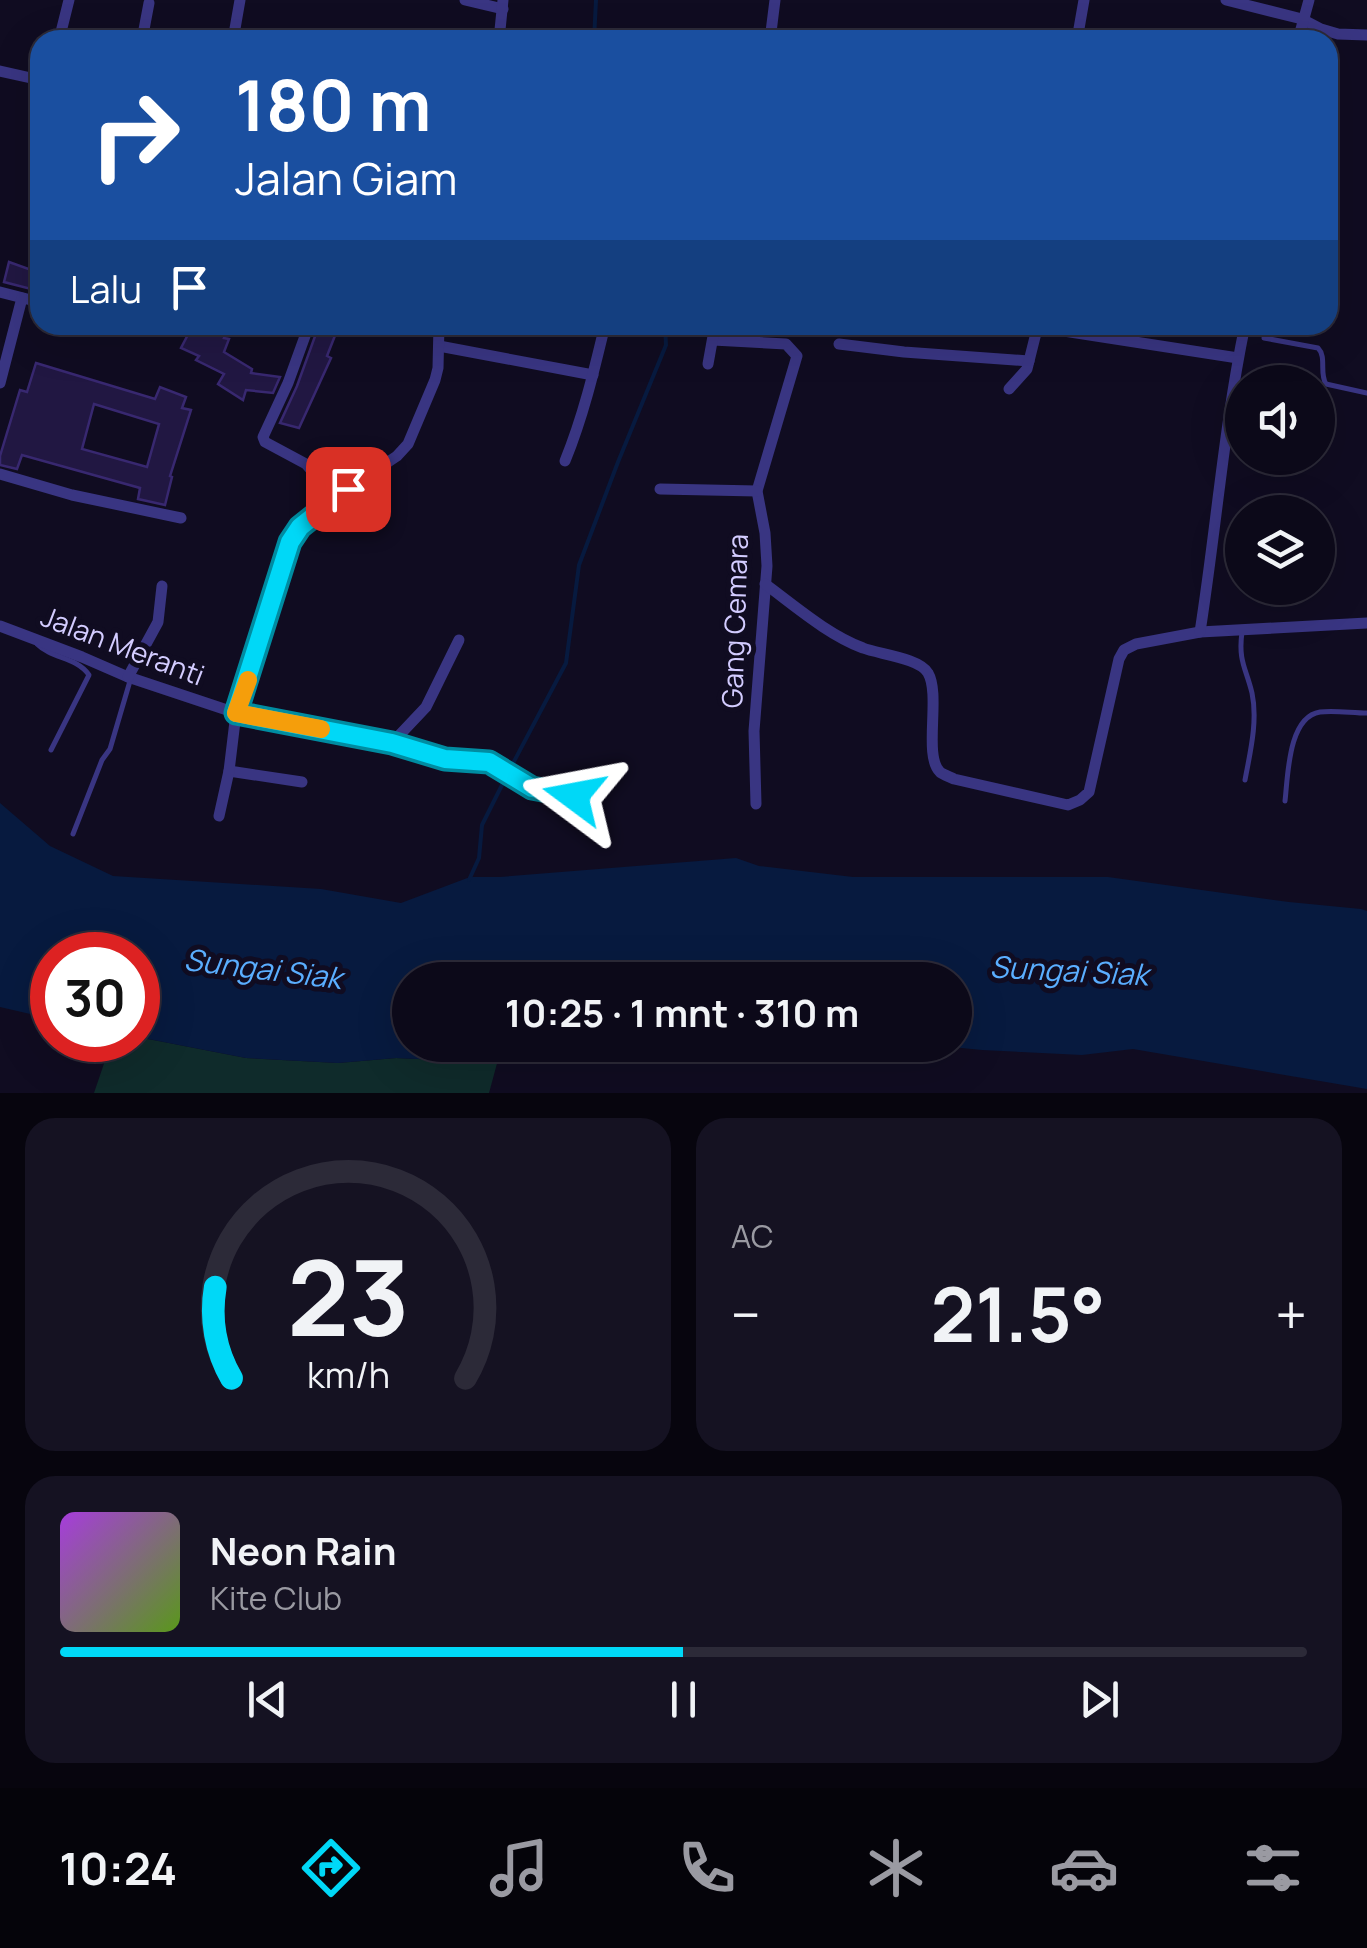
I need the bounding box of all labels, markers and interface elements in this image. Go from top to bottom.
text: 180 m [235,56,432,152]
icon: right [70,70,200,200]
text: Jalan Giam [235,147,457,209]
icon: arrive [162,260,217,315]
text: Lalu [70,262,142,314]
map controls [1225,365,1335,605]
button: sound [1225,365,1335,475]
pin [306,447,391,532]
icon: arrive [321,462,376,517]
button: layers [1225,495,1335,605]
street label: Gang Cemara [712,533,756,709]
street label: Jalan Meranti [36,596,210,694]
position arrow [522,744,626,848]
speed limit sign: 30 [30,932,160,1062]
water label: Sungai Siak [182,938,348,999]
water label: Sungai Siak [989,945,1153,995]
text: 10:25 · 1 mnt · 310 m [505,986,859,1038]
text: AC [731,1214,774,1258]
text: 23 [287,1225,409,1367]
text: 21.5° [931,1262,1105,1365]
text: − [731,1276,761,1352]
text: + [1275,1276,1307,1352]
text: km/h [306,1350,390,1399]
text: Neon Rain [210,1524,396,1576]
text: Kite Club [210,1576,342,1620]
icon: previous [240,1672,295,1727]
icon: pause [656,1672,711,1727]
icon: next [1072,1672,1127,1727]
icon: directions [296,1833,366,1903]
icon: music [484,1833,554,1903]
icon: phone [672,1833,742,1903]
icon: climate [861,1833,931,1903]
icon: car [1049,1833,1119,1903]
icon: filters [1238,1833,1308,1903]
text: 10:24 [59,1837,177,1899]

